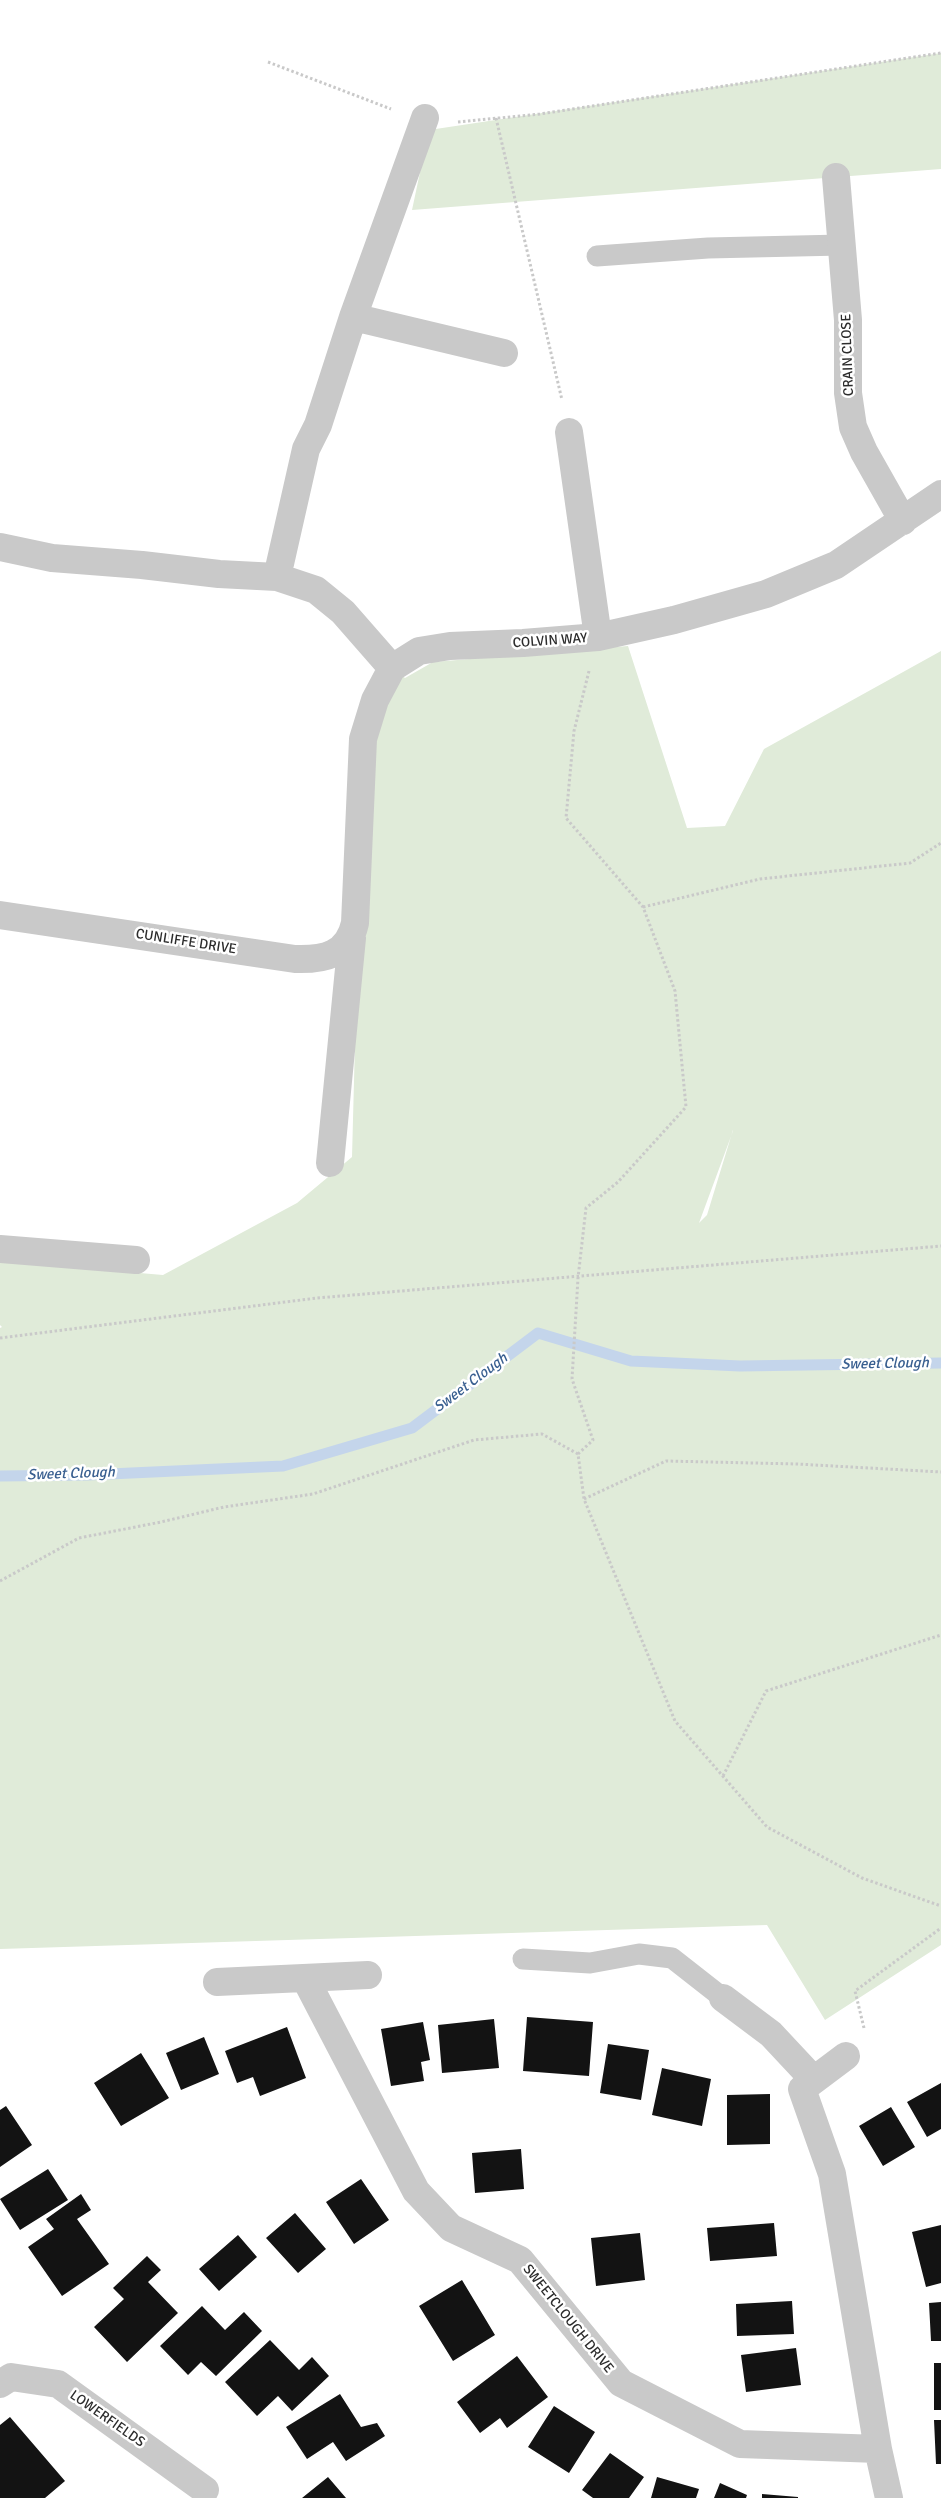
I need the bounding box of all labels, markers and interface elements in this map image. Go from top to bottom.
street label: CRAIN CLOSE [838,314,858,396]
street label: COLVIN WAY [512,630,588,652]
street label: CUNLIFFE DRIVE [134,926,238,958]
water label: Sweet Clough [431,1349,511,1417]
water label: Sweet Clough [841,1354,929,1374]
water label: Sweet Clough [27,1463,115,1485]
street label: SWEETCLOUGH DRIVE [519,2261,617,2377]
street label: LOWERFIELDS [66,2387,148,2451]

